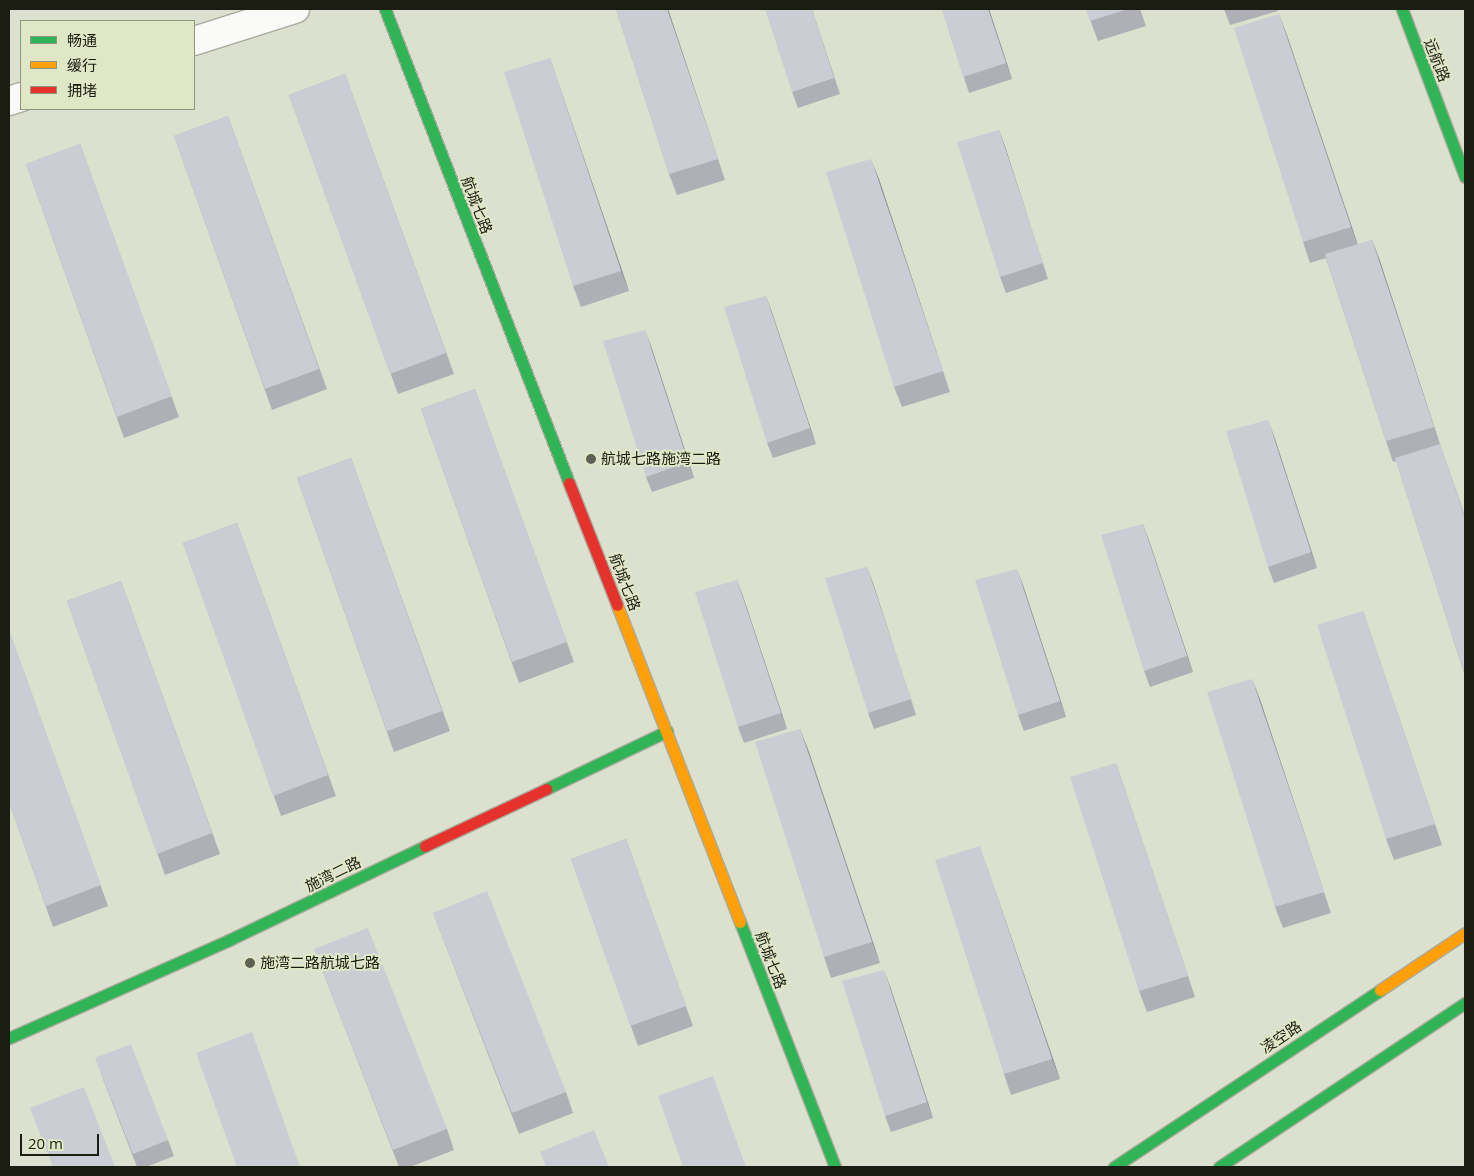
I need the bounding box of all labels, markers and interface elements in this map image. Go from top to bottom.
legend [20,20,195,110]
text: 畅通 [67,30,97,50]
street label: 远航路 [1421,36,1453,84]
text: 缓行 [67,55,97,75]
text: 拥堵 [67,80,97,100]
street label: 航城七路 [458,174,496,236]
place label: 航城七路施湾二路 [601,450,721,468]
marker: 航城七路施湾二路 [585,453,597,465]
street label: 航城七路 [606,551,644,613]
street label: 施湾二路 [302,853,364,895]
street label: 航城七路 [752,929,790,991]
place label: 施湾二路航城七路 [260,954,380,972]
marker: 施湾二路航城七路 [244,957,256,969]
street label: 凌空路 [1257,1017,1305,1057]
scale bar [22,1124,101,1156]
text: 20 m [28,1133,63,1153]

